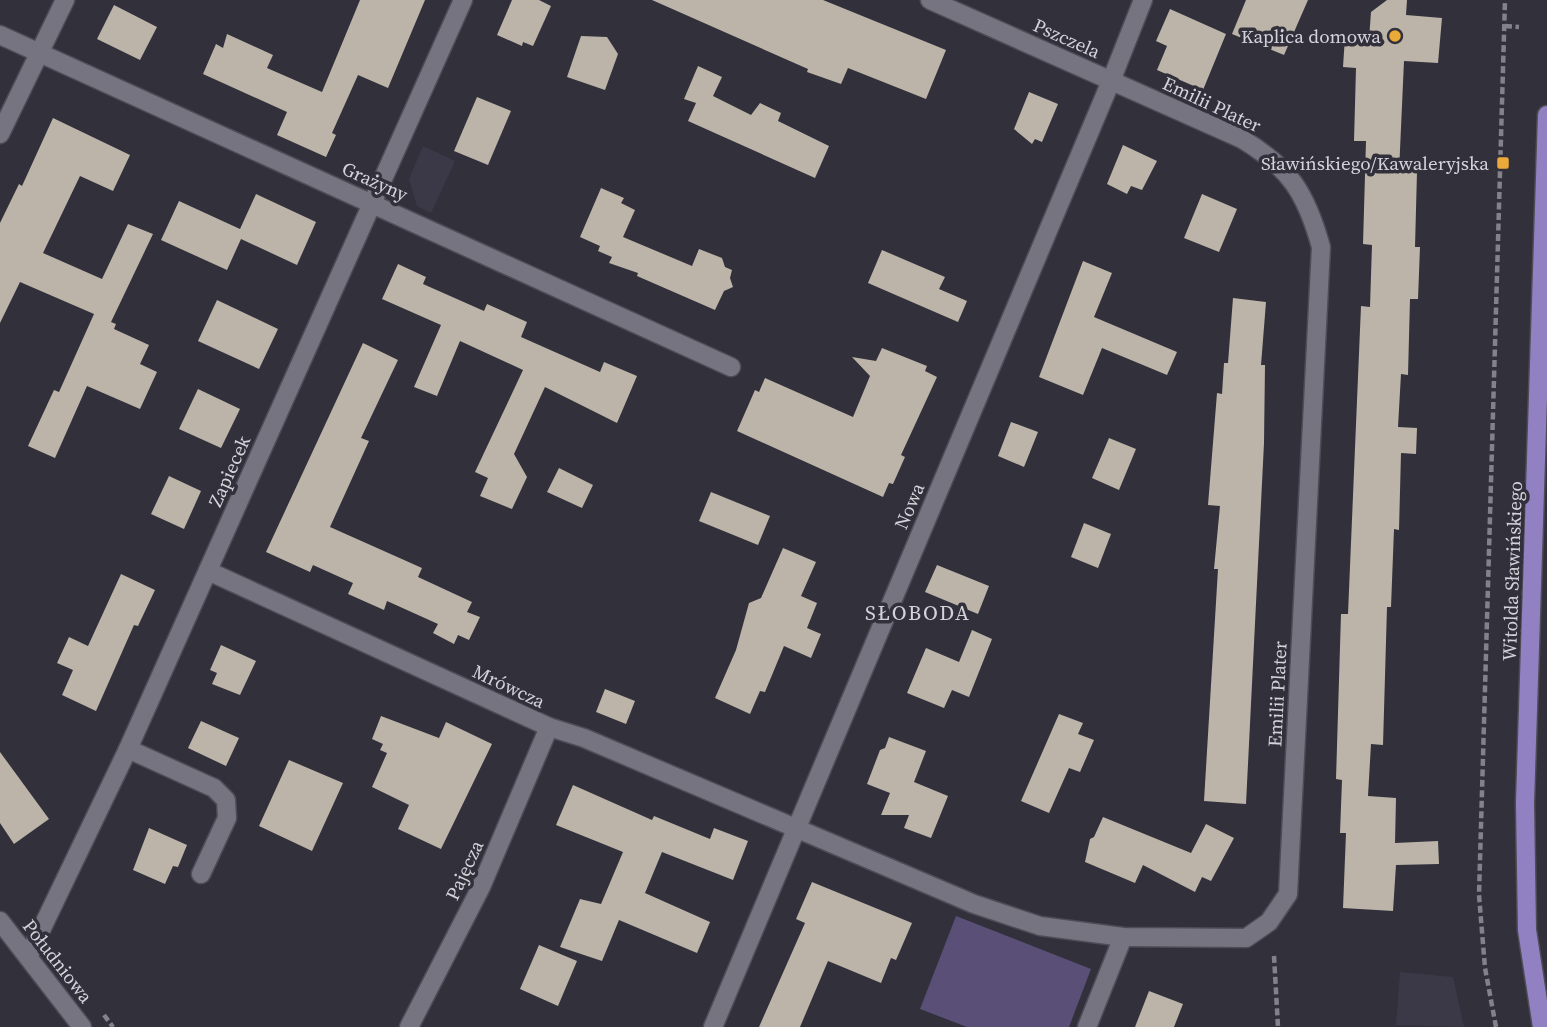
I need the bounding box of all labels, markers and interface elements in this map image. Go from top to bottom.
street label: Pszczela [1029,12,1105,64]
place label: Kaplica domowa [1241,23,1381,49]
marker: Kaplica domowa [1387,28,1403,44]
street label: Emilii Plater [1159,70,1265,138]
place label: Sławińskiego/Kawaleryjska [1261,150,1489,176]
street label: Grażyny [338,155,412,207]
marker: Sławińskiego/Kawaleryjska [1495,155,1511,171]
street label: Zapiecek [202,431,256,511]
street label: Nowa [888,479,930,533]
street label: Witolda Sławińskiego [1496,481,1528,661]
district label: SŁOBODA [865,598,971,627]
street label: Emilii Plater [1261,640,1293,748]
street label: Mrówcza [469,658,550,714]
street label: Pajęcza [439,835,489,904]
street label: Południowa [17,914,99,1009]

